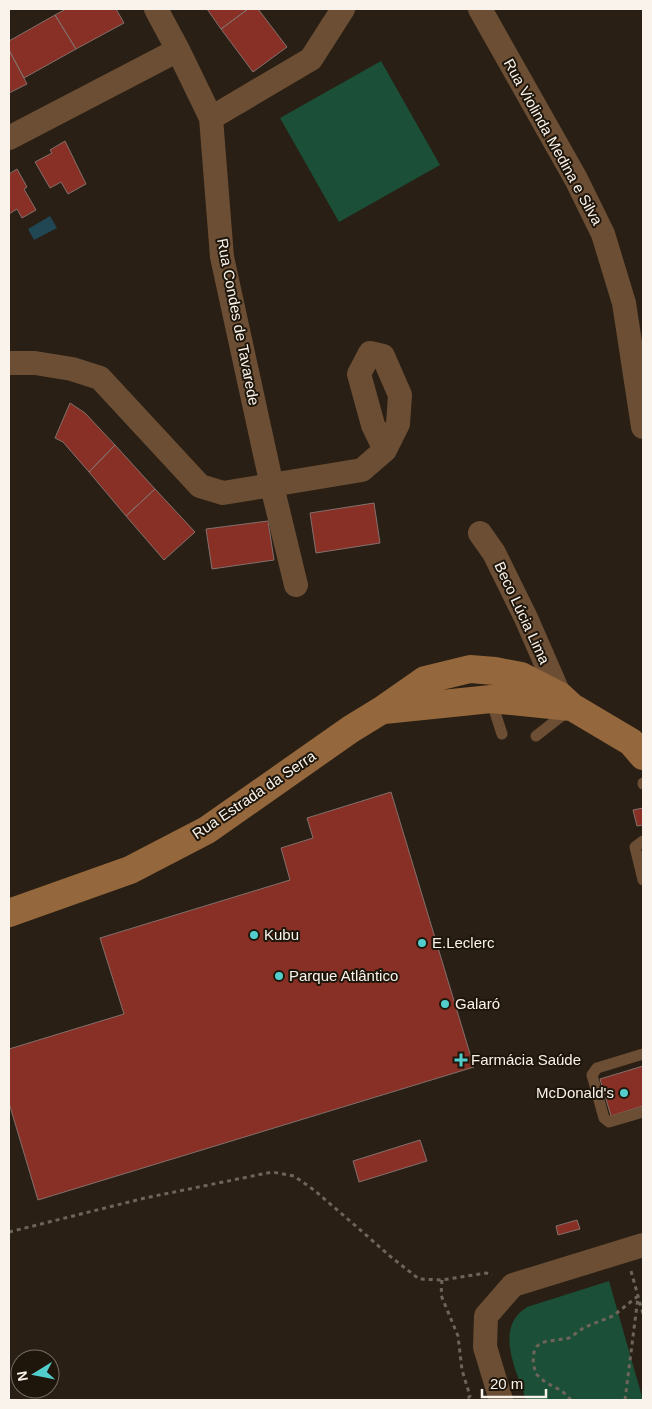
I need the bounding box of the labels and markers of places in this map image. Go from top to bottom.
place label: Kubu [264,926,299,943]
marker: Kubu [248,929,260,941]
place label: E.Leclerc [432,934,495,951]
marker: E.Leclerc [416,937,428,949]
place label: Parque Atlântico [289,967,398,984]
marker: Parque Atlântico [273,970,285,982]
place label: Galaró [455,995,500,1012]
marker: Galaró [439,998,451,1010]
place label: Farmácia Saúde [471,1051,581,1068]
marker: Farmácia Saúde [455,1054,467,1066]
place label: McDonald's [536,1084,614,1101]
marker: McDonald's [618,1087,630,1099]

